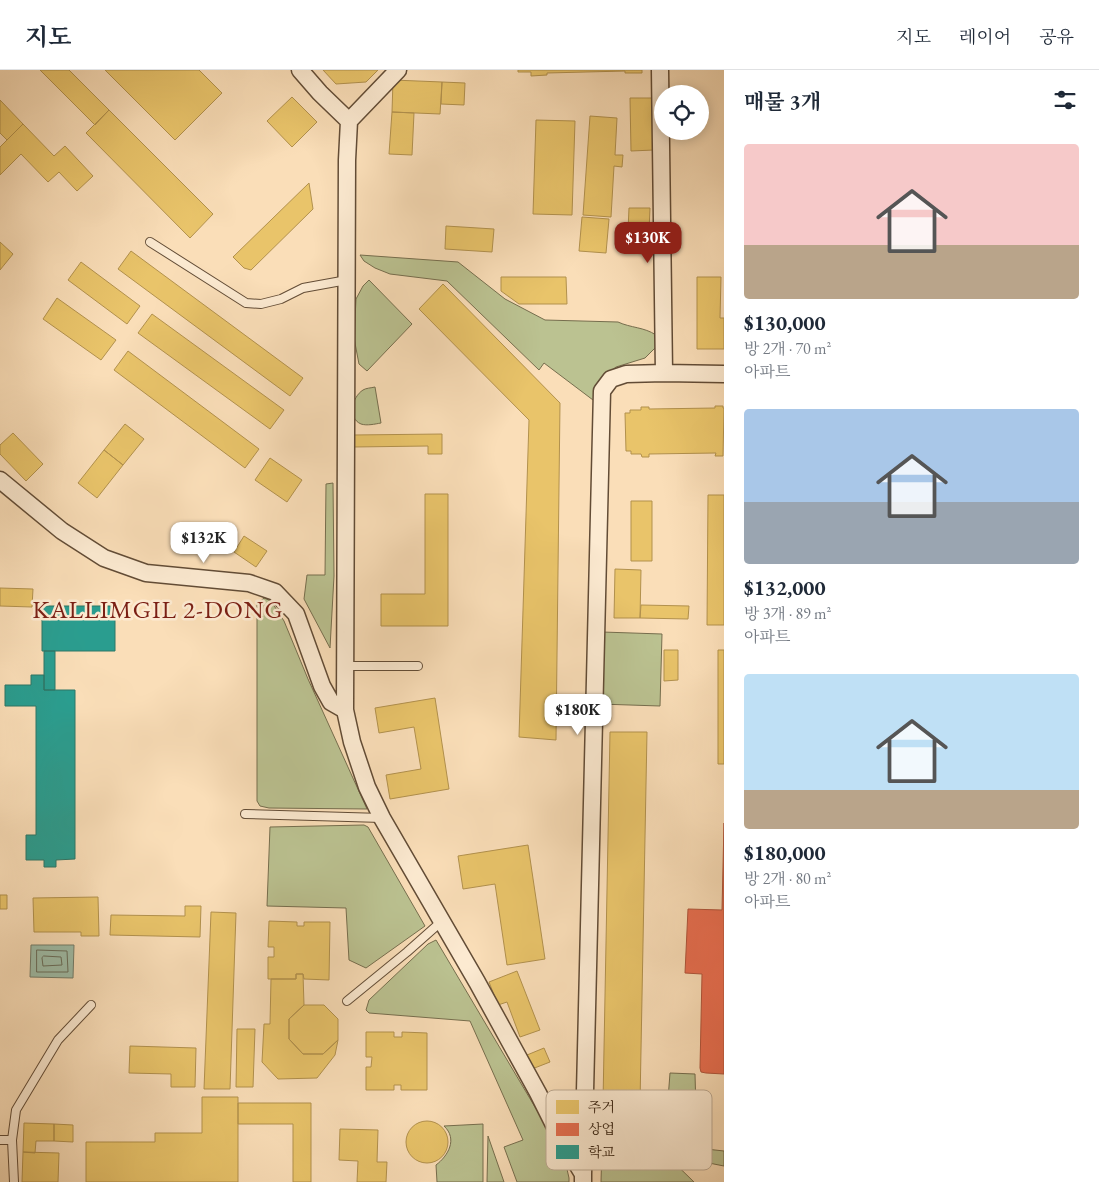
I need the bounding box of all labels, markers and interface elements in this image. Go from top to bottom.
text: 지도 [25,21,71,52]
text: 지도 [896,25,931,48]
text: 레이어 [959,25,1011,48]
text: 공유 [1039,25,1074,48]
map controls [654,85,709,140]
button: locate [654,85,709,140]
icon: filters [1051,86,1079,114]
text: 매물 3개 [744,88,821,115]
icon: home [867,176,957,266]
pin: $130K [613,222,683,264]
text: $130K [626,227,670,248]
text: $130,000 [744,309,826,336]
text: 방 2개 · 70 m² [744,338,831,359]
text: 아파트 [744,361,790,382]
icon: home [867,441,957,531]
pin: $132K [169,522,239,564]
text: $132K [182,527,226,548]
text: $132,000 [744,574,826,601]
district label: KALLIMGIL 2-DONG [32,593,284,625]
text: 방 3개 · 89 m² [744,603,831,624]
text: 아파트 [744,626,790,647]
pin: $180K [543,694,613,736]
text: $180K [556,699,600,720]
icon: home [867,706,957,796]
text: $180,000 [744,839,826,866]
text: 방 2개 · 80 m² [744,868,831,889]
text: 아파트 [744,891,790,912]
legend [546,1090,712,1170]
text: 주거 [588,1098,615,1116]
text: 상업 [588,1120,615,1138]
text: 학교 [588,1143,616,1161]

